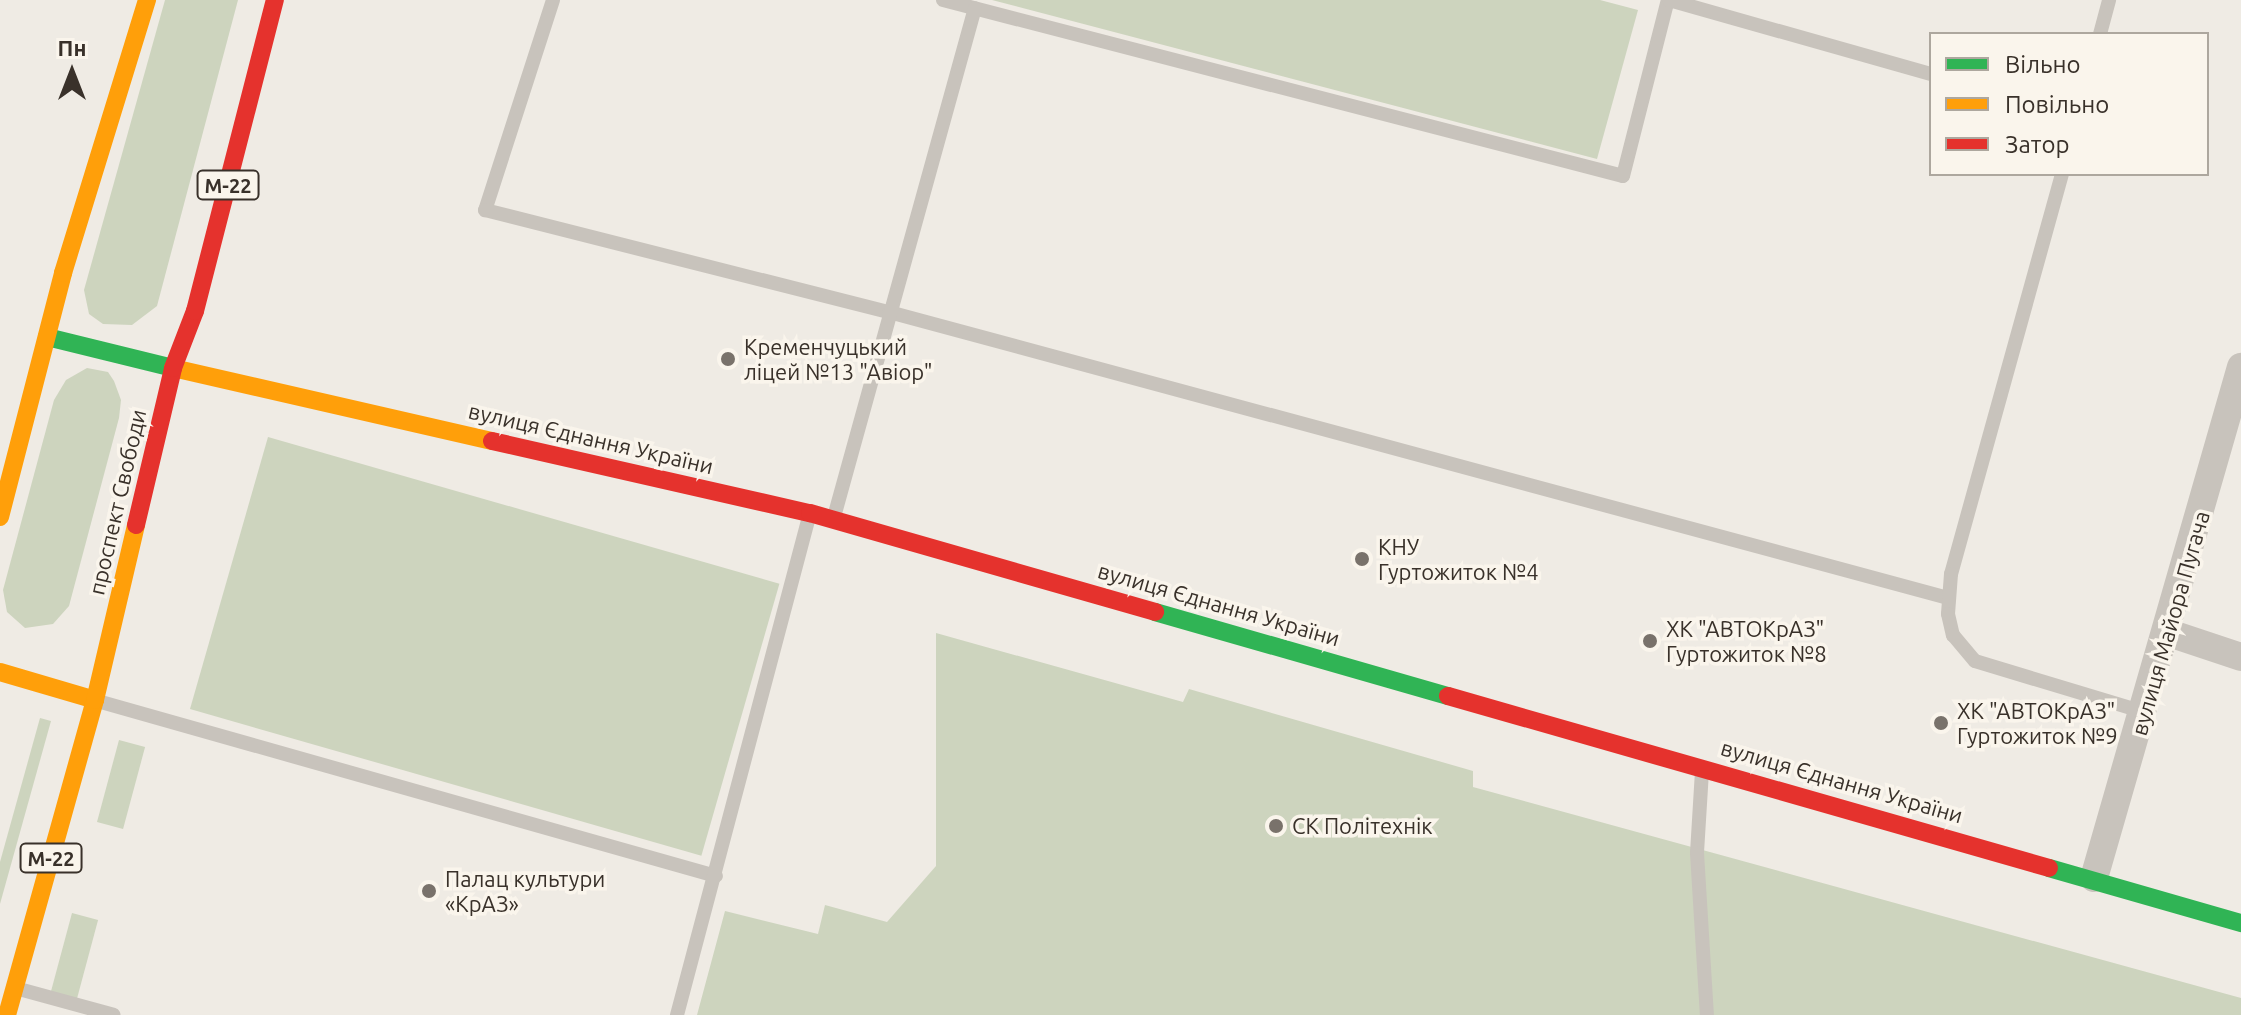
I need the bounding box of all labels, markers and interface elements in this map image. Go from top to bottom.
north arrow [32,32,112,112]
legend [1929,32,2209,176]
text: Пн [58,35,86,60]
text: Вільно [2005,51,2081,78]
text: Повільно [2005,91,2109,118]
text: Затор [2005,131,2070,158]
road number: М-22 [196,169,260,201]
place label: Кременчуцький ліцей №13 "Авіор" [744,333,932,384]
marker: Кременчуцький ліцей №13 "Авіор" [719,350,737,368]
street label: вулиця Єднання України [466,397,716,479]
street label: проспект Свободи [83,407,151,597]
street label: вулиця Майора Пугача [2125,508,2215,738]
place label: КНУ Гуртожиток №4 [1378,533,1539,584]
marker: КНУ Гуртожиток №4 [1353,550,1371,568]
street label: вулиця Єднання України [1095,557,1343,651]
place label: ХК "АВТОКрАЗ" Гуртожиток №8 [1666,615,1827,666]
marker: ХК "АВТОКрАЗ" Гуртожиток №8 [1641,632,1659,650]
place label: ХК "АВТОКрАЗ" Гуртожиток №9 [1957,697,2118,748]
marker: ХК "АВТОКрАЗ" Гуртожиток №9 [1932,714,1950,732]
street label: вулиця Єднання України [1718,734,1966,828]
place label: СК Політехнік [1292,813,1433,839]
marker: СК Політехнік [1267,817,1285,835]
road number: М-22 [19,842,83,874]
place label: Палац культури «КрАЗ» [445,865,605,916]
marker: Палац культури «КрАЗ» [420,882,438,900]

